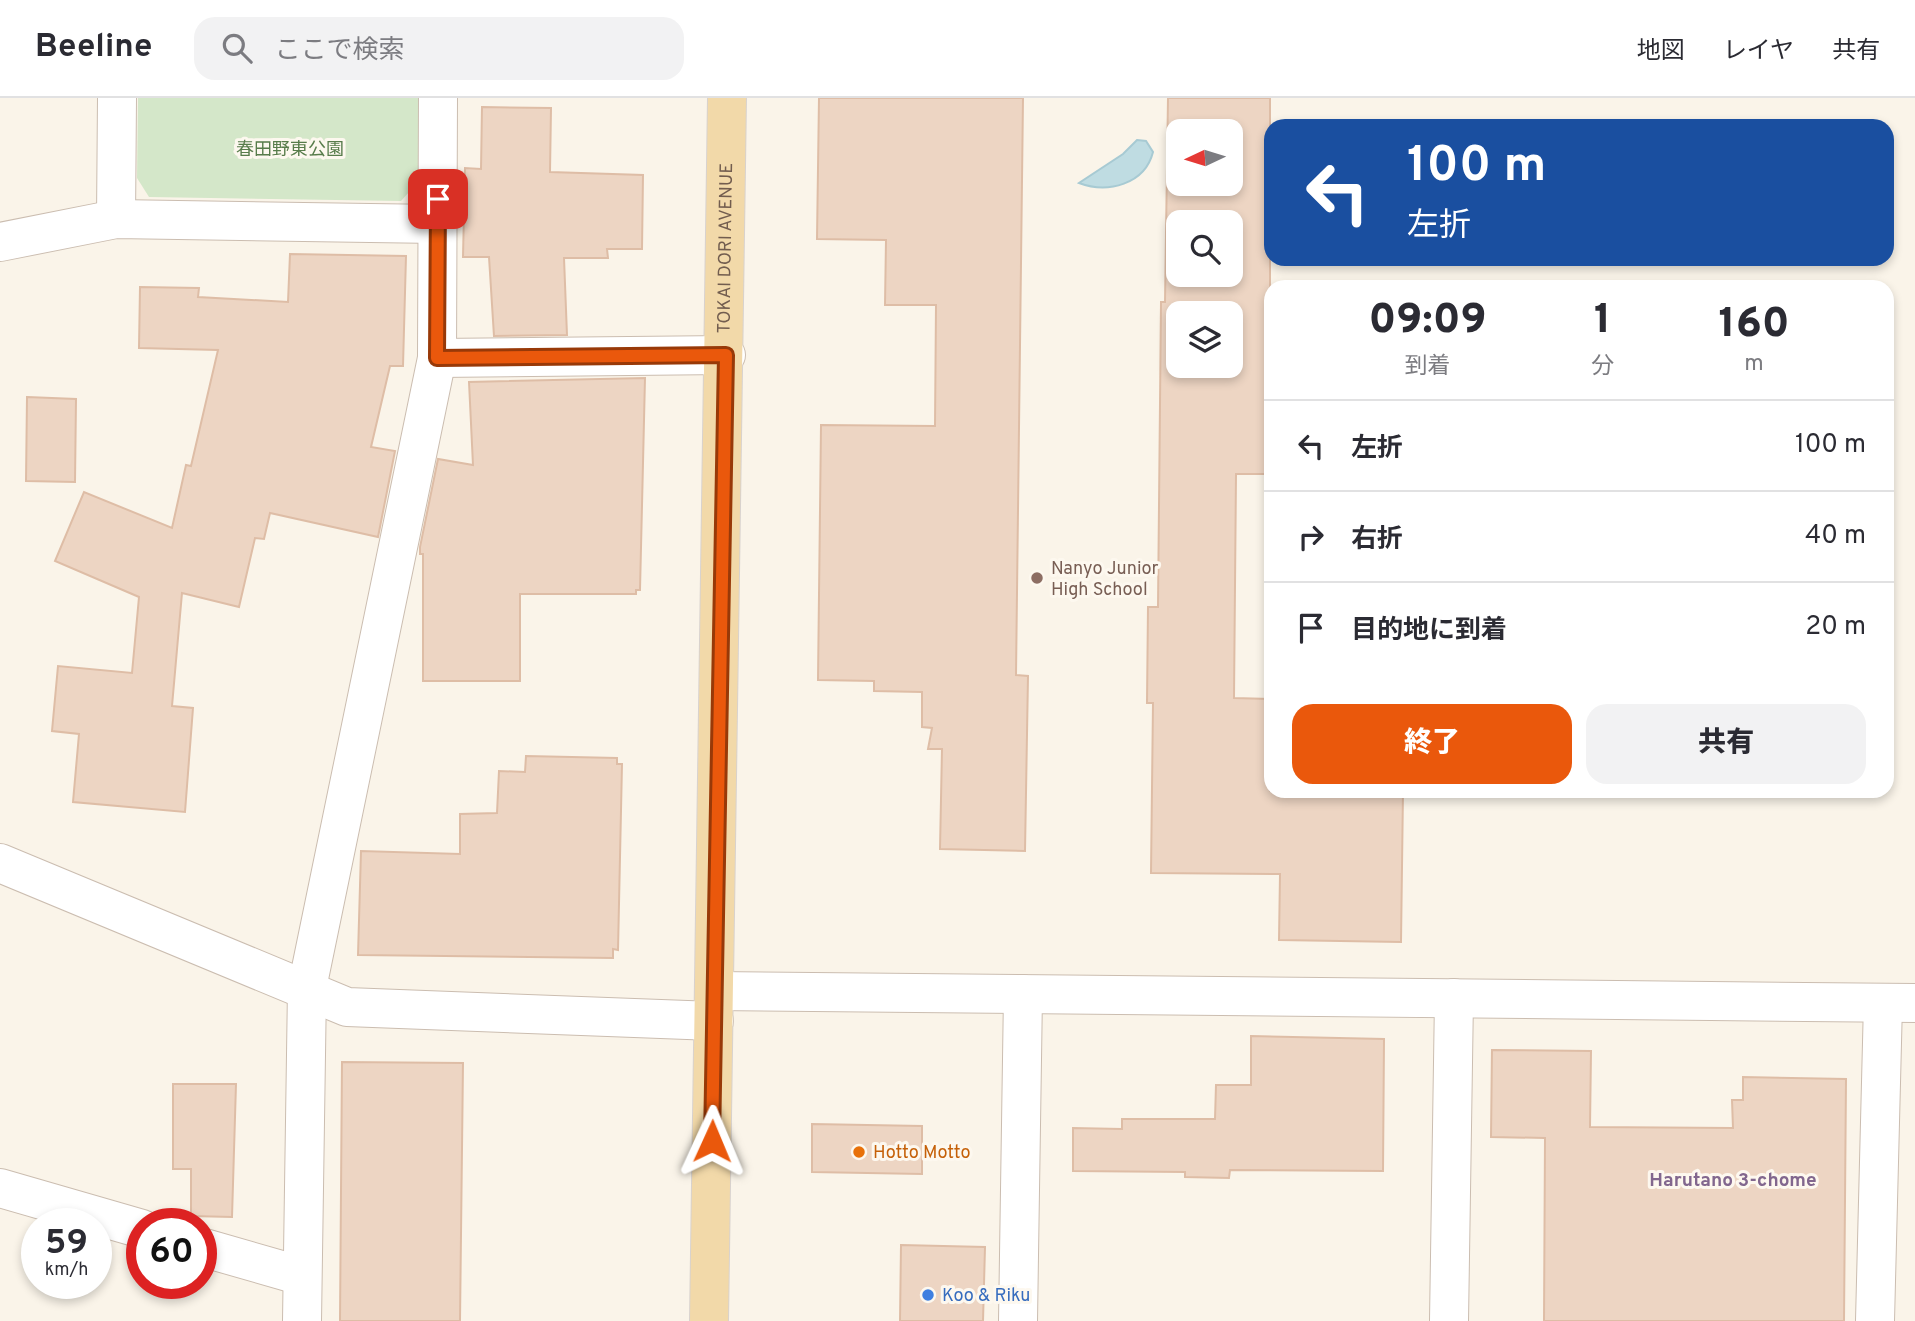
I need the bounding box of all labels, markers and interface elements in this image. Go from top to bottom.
search box [194,17,684,80]
text: Beeline [35,27,152,69]
icon: search [218,29,256,67]
text: ここで検索 [274,35,404,68]
text: 地図 [1637,37,1685,67]
text: レイヤ [1723,37,1794,67]
text: 共有 [1832,37,1880,67]
north arrow [1166,119,1242,196]
map controls [1166,119,1243,378]
text: 100 m [1407,137,1546,199]
park label: 春田野東公園 [236,139,344,162]
icon: left [1292,147,1383,238]
street label: TOKAI DORI AVENUE [714,163,739,333]
pin [408,169,468,229]
icon: arrive [419,180,457,218]
text: 左折 [1407,207,1471,247]
button: search [1166,210,1243,287]
text: 09:09 [1368,295,1487,348]
text: 1 [1594,295,1611,348]
text: 160 [1719,299,1790,352]
button: layers [1166,301,1243,378]
text: m [1744,350,1764,379]
text: 到着 [1405,353,1451,382]
text: 分 [1591,353,1614,382]
icon: left [1292,427,1330,465]
text: 100 m [1795,429,1866,462]
text: 左折 [1351,433,1403,466]
icon: right [1292,518,1330,556]
text: 40 m [1805,520,1866,553]
text: 右折 [1351,524,1403,557]
place label: Nanyo Junior High School [1051,558,1158,602]
marker: Nanyo Junior High School [1029,570,1045,586]
icon: arrive [1292,609,1330,647]
text: 20 m [1805,611,1866,644]
text: 目的地に到着 [1351,615,1507,648]
button: 終了 [1292,704,1572,784]
button: 共有 [1586,704,1866,784]
position arrow [675,1104,749,1178]
place label: Hotto Motto [873,1142,971,1165]
marker: Hotto Motto [851,1144,867,1160]
district label: Harutano 3-chome [1649,1169,1817,1193]
speed limit sign: 60 [126,1208,217,1299]
text: 59 [45,1222,88,1266]
text: km/h [45,1259,88,1282]
place label: Koo & Riku [942,1285,1030,1308]
marker: Koo & Riku [920,1287,936,1303]

